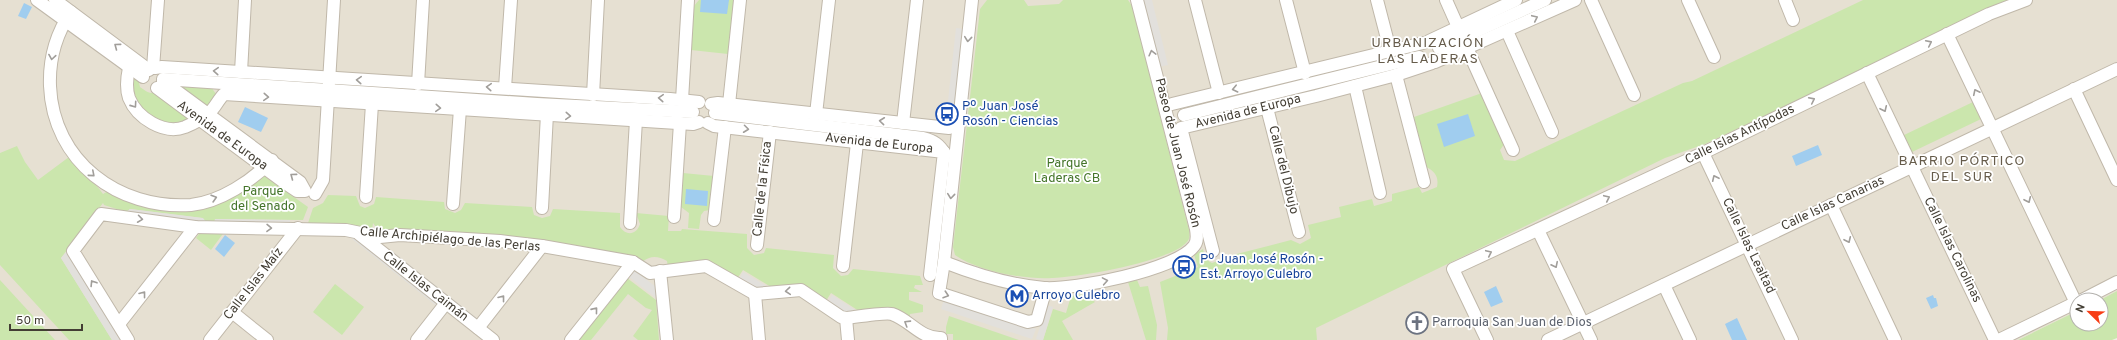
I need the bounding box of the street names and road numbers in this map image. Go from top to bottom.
street label: Paseo de Juan José Rosón [1151,76,1203,230]
street label: Avenida de Europa [1193,91,1303,133]
street label: Avenida de Europa [173,98,271,174]
street label: Calle Islas Antípodas [1683,102,1797,168]
street label: Calle del Dibujo [1264,124,1302,216]
street label: Avenida de Europa [824,130,934,158]
street label: Calle de la Física [750,140,776,238]
street label: Calle Islas Canarias [1779,173,1887,235]
street label: Calle Islas Lealtad [1718,195,1778,297]
street label: Calle Islas Carolinas [1920,195,1984,305]
street label: Calle Archipiélago de las Perlas [359,224,541,256]
street label: Calle Islas Maíz [221,244,287,324]
street label: Calle Islas Caimán [379,248,471,326]

